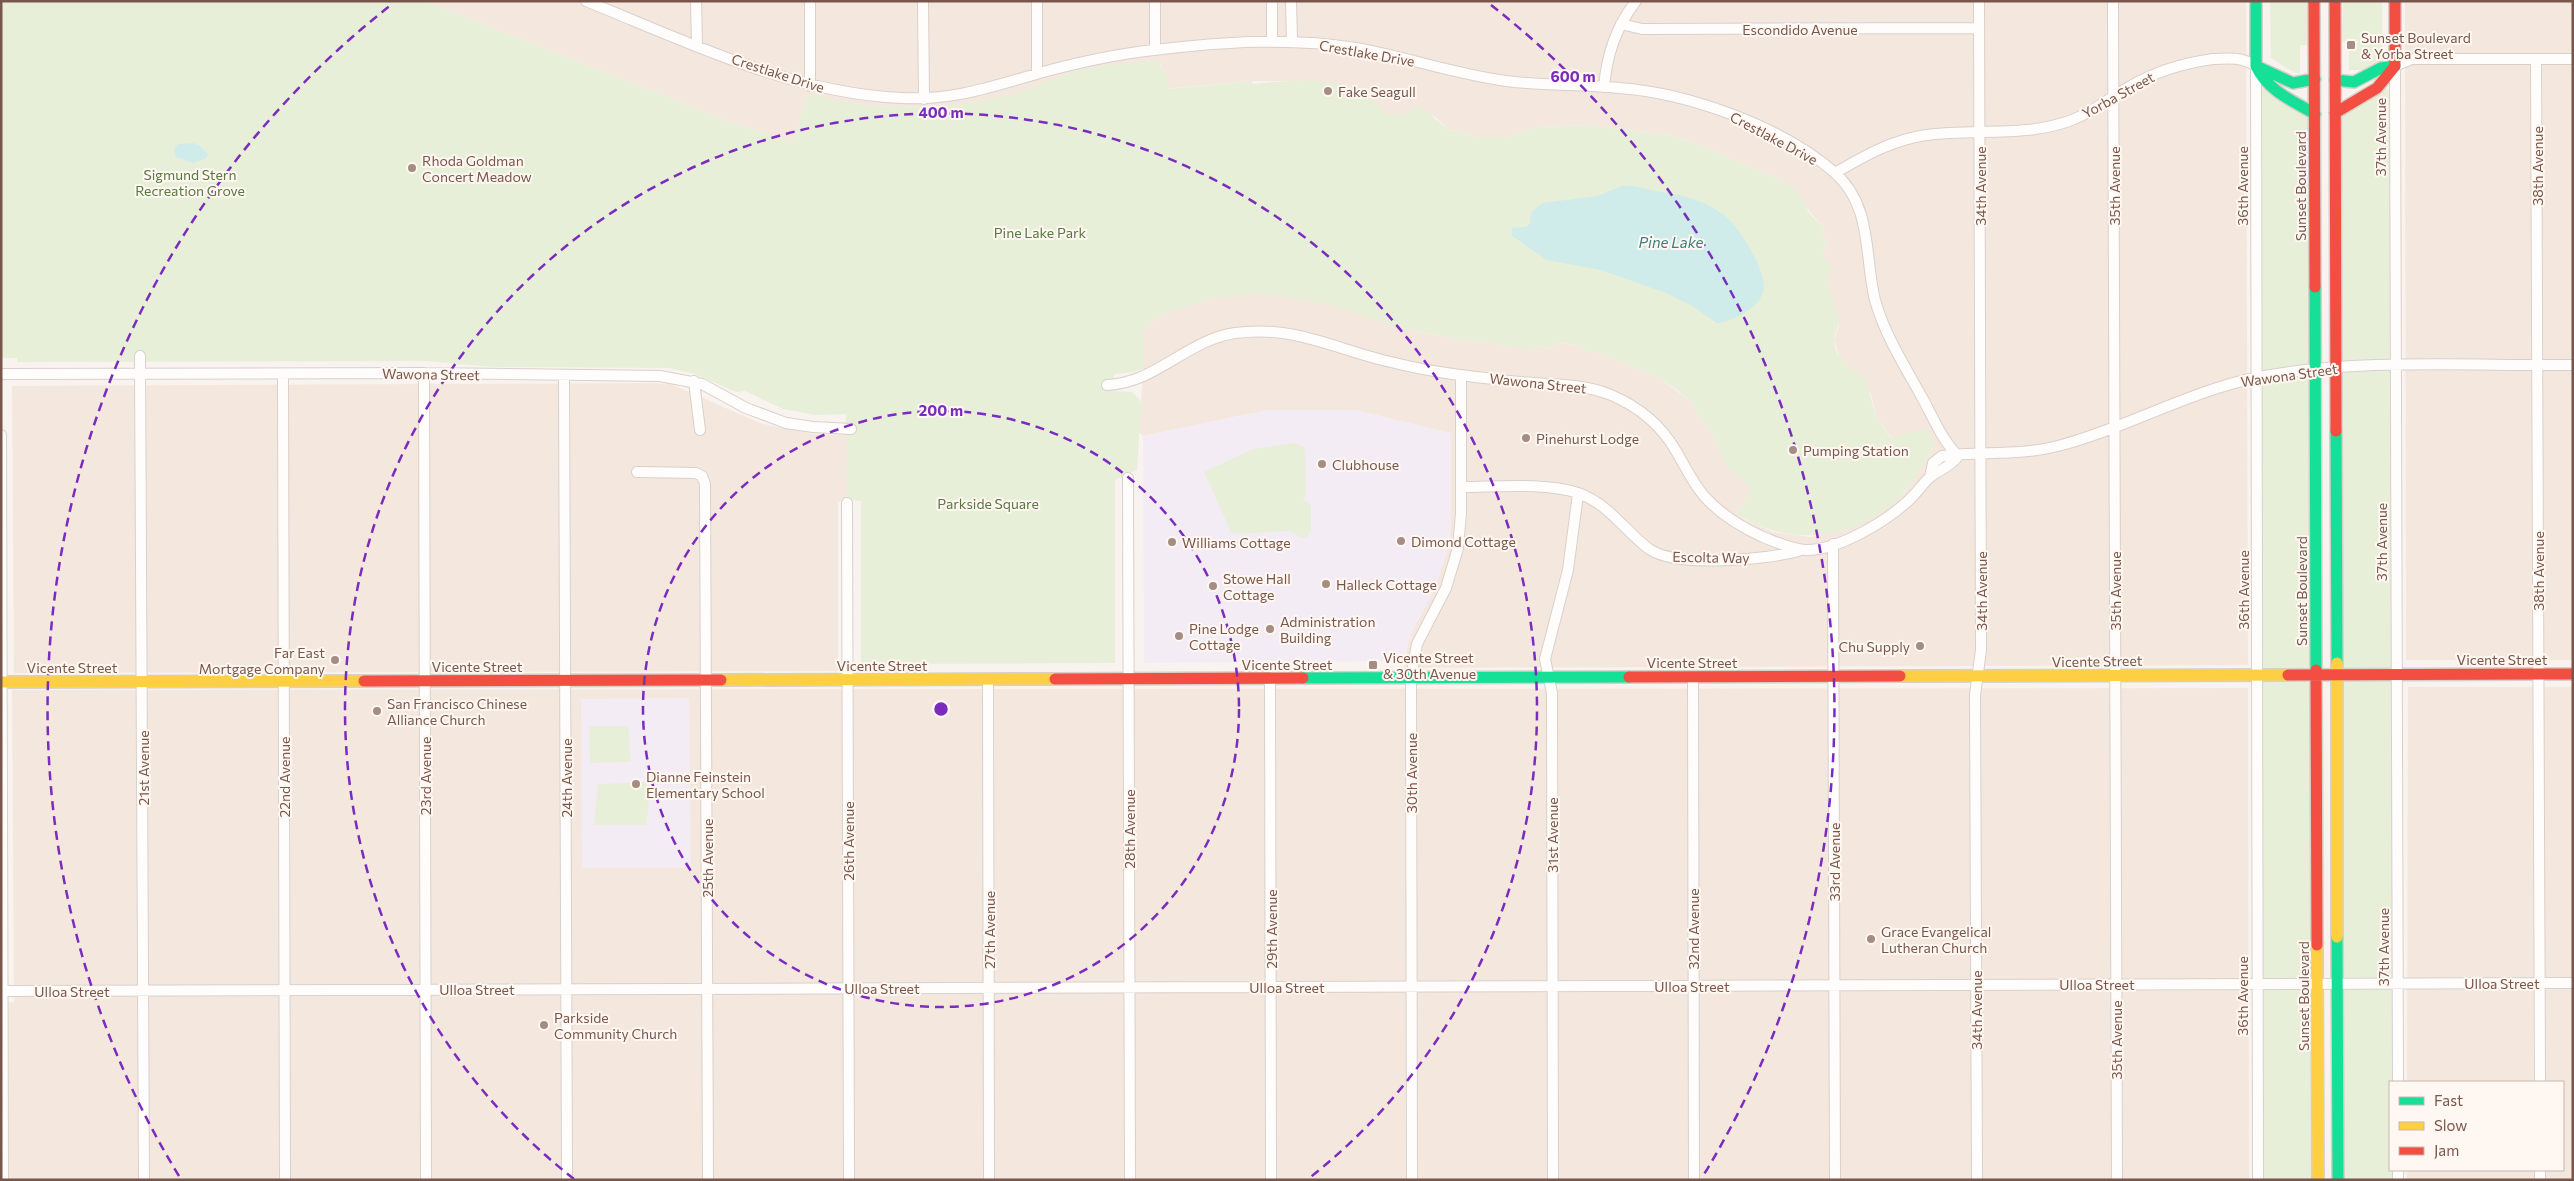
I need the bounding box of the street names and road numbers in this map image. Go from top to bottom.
street label: Escondido Avenue [1742,21,1858,38]
street label: Crestlake Drive [1318,36,1416,70]
street label: Crestlake Drive [730,50,826,96]
street label: Yorba Street [2079,68,2157,122]
street label: 37th Avenue [2372,98,2389,176]
street label: Crestlake Drive [1727,108,1821,168]
street label: 38th Avenue [2529,126,2546,206]
street label: Sunset Boulevard [2292,131,2309,241]
street label: 34th Avenue [1972,146,1989,226]
street label: 35th Avenue [2106,146,2123,226]
street label: 36th Avenue [2234,146,2251,226]
street label: Wawona Street [2239,360,2339,390]
street label: Wawona Street [382,365,480,383]
street label: Wawona Street [1489,369,1588,397]
street label: 37th Avenue [2373,503,2390,581]
street label: 38th Avenue [2530,531,2547,611]
street label: Sunset Boulevard [2293,536,2310,646]
street label: Escolta Way [1672,548,1750,566]
street label: 36th Avenue [2235,550,2252,630]
street label: 34th Avenue [1973,551,1990,631]
street label: 35th Avenue [2107,551,2124,631]
street label: Vicente Street [2457,651,2548,668]
street label: Vicente Street [2051,652,2143,670]
street label: Vicente Street [1647,654,1738,671]
street label: Vicente Street [1242,656,1333,673]
street label: Vicente Street [837,657,928,674]
street label: Vicente Street [432,658,523,675]
street label: Vicente Street [27,659,118,676]
street label: 21st Avenue [135,730,152,806]
street label: 30th Avenue [1403,733,1420,813]
street label: 22nd Avenue [276,737,293,817]
street label: 23rd Avenue [417,737,434,815]
street label: 24th Avenue [558,738,575,818]
street label: 28th Avenue [1121,789,1138,869]
street label: 31st Avenue [1544,797,1561,873]
street label: 26th Avenue [840,801,857,881]
street label: 25th Avenue [699,819,716,897]
street label: 33rd Avenue [1826,823,1843,901]
street label: 32nd Avenue [1685,888,1702,970]
street label: 29th Avenue [1263,889,1280,969]
street label: 27th Avenue [981,891,998,969]
street label: 37th Avenue [2375,908,2392,986]
street label: Sunset Boulevard [2295,941,2312,1051]
street label: 36th Avenue [2234,956,2251,1036]
street label: 34th Avenue [1968,970,1985,1050]
street label: Ulloa Street [2464,975,2540,992]
street label: Ulloa Street [2059,976,2135,993]
street label: Ulloa Street [1654,978,1730,995]
street label: Ulloa Street [1249,979,1325,996]
street label: Ulloa Street [844,980,920,997]
street label: Ulloa Street [439,981,515,998]
street label: Ulloa Street [34,983,110,1000]
street label: 35th Avenue [2108,1000,2125,1080]

